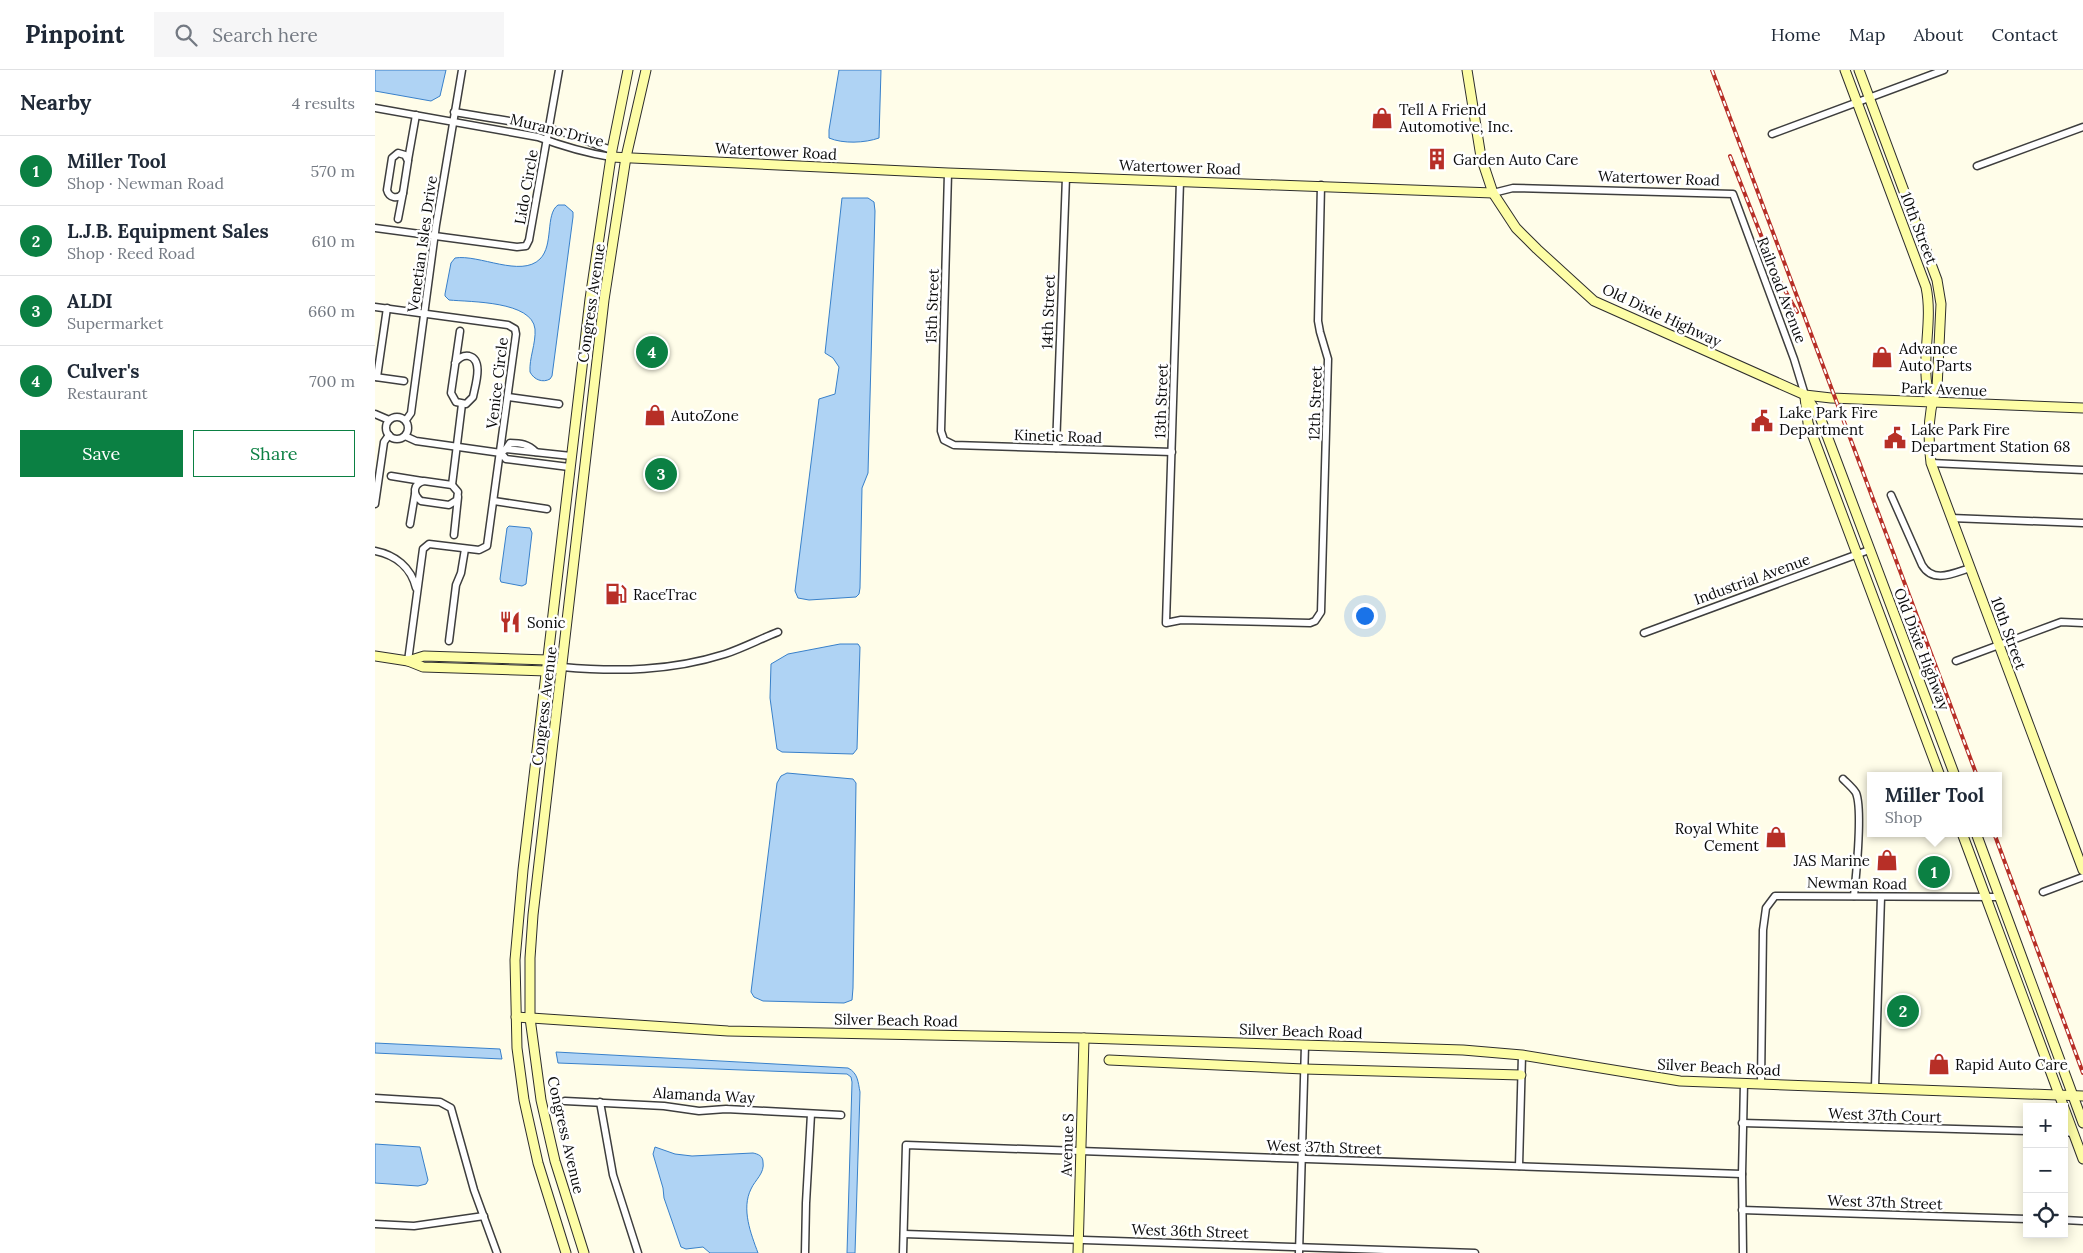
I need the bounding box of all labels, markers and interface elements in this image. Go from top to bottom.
search box [154,12,504,57]
text: Pinpoint [25,19,124,50]
icon: search [172,21,200,49]
text: Search here [212,23,318,47]
text: Home [1771,23,1821,46]
text: Map [1849,23,1885,46]
text: About [1913,23,1963,46]
text: Contact [1991,23,2058,46]
text: Nearby [20,89,91,116]
text: 4 results [292,93,355,113]
place label: Tell A Friend Automotive, Inc. [1398,100,1513,136]
shop icon: Tell A Friend Automotive, Inc. [1369,105,1395,131]
street label: Murano Drive [508,109,606,151]
street label: Watertower Road [715,138,838,164]
building icon: Garden Auto Care [1424,146,1450,172]
street label: Lido Circle [510,148,542,226]
text: Miller Tool [67,149,166,173]
place label: Garden Auto Care [1453,150,1578,169]
street label: Watertower Road [1119,155,1241,179]
text: 1 [33,161,39,181]
text: 570 m [310,161,355,181]
street label: Watertower Road [1598,166,1720,190]
text: Shop · Newman Road [67,173,224,193]
street label: Venetian Isles Drive [403,174,441,315]
street label: 10th Street [1897,189,1942,267]
text: L.J.B. Equipment Sales [67,219,269,243]
text: 2 [32,231,40,251]
text: 610 m [311,231,355,251]
street label: Railroad Avenue [1753,234,1811,346]
street label: Congress Avenue [573,242,609,364]
text: Shop · Reed Road [67,243,195,263]
street label: 15th Street [921,268,943,344]
street label: 14th Street [1037,274,1059,350]
street label: Old Dixie Highway [1599,279,1725,351]
text: ALDI [67,289,113,313]
text: 3 [32,301,40,321]
text: 660 m [308,301,355,321]
text: Supermarket [67,313,163,333]
pin: 4 [636,333,668,371]
street label: Venice Circle [482,336,512,431]
place label: Advance Auto Parts [1898,339,1972,375]
shop icon: Advance Auto Parts [1869,344,1895,370]
text: Culver's [67,359,140,383]
street label: 13th Street [1150,363,1172,439]
street label: 12th Street [1304,365,1326,441]
text: 4 [32,371,40,391]
text: 700 m [309,371,355,391]
street label: Park Avenue [1901,378,1987,400]
text: Restaurant [67,383,148,403]
shop icon: AutoZone [642,402,668,428]
place label: Lake Park Fire Department [1779,403,1878,439]
place label: AutoZone [670,406,739,425]
public building icon: Lake Park Fire Department [1749,408,1775,434]
place label: Lake Park Fire Department Station 68 [1911,420,2071,456]
street label: Kinetic Road [1014,425,1102,447]
public building icon: Lake Park Fire Department Station 68 [1882,425,1908,451]
button: Save [20,430,183,477]
button: Share [193,430,355,477]
pin: 3 [645,455,677,493]
street label: Industrial Avenue [1691,549,1813,609]
fuel station icon: RaceTrac [603,581,629,607]
place label: RaceTrac [633,585,697,604]
street label: Old Dixie Highway [1890,585,1954,713]
street label: 10th Street [1987,594,2031,672]
your location [1352,603,1378,629]
restaurant icon: Sonic [497,609,523,635]
place label: Sonic [527,613,566,632]
street label: Congress Avenue [527,645,561,767]
popup [1867,772,2002,837]
text: Miller Tool [1885,783,1984,807]
text: Shop [1885,807,1922,827]
place label: Royal White Cement [1675,819,1759,855]
shop icon: Royal White Cement [1763,824,1789,850]
shop icon: JAS Marine [1874,847,1900,873]
place label: JAS Marine [1793,851,1870,870]
pin: 1 [1918,853,1950,891]
street label: Newman Road [1807,873,1907,893]
pin: 2 [1887,992,1919,1030]
street label: Silver Beach Road [834,1009,958,1031]
street label: Silver Beach Road [1239,1019,1363,1043]
shop icon: Rapid Auto Care [1926,1051,1952,1077]
street label: Silver Beach Road [1657,1054,1781,1080]
place label: Rapid Auto Care [1955,1055,2068,1074]
street label: Congress Avenue [543,1074,589,1196]
street label: Alamanda Way [652,1083,755,1107]
map controls [2023,1103,2068,1238]
button: + [2023,1103,2068,1148]
street label: West 37th Court [1828,1104,1942,1126]
street label: Avenue S [1056,1113,1078,1178]
street label: West 37th Street [1266,1135,1382,1159]
button: − [2023,1148,2068,1193]
street label: West 37th Street [1827,1190,1943,1214]
button: locate [2023,1193,2068,1238]
street label: West 36th Street [1131,1219,1249,1243]

